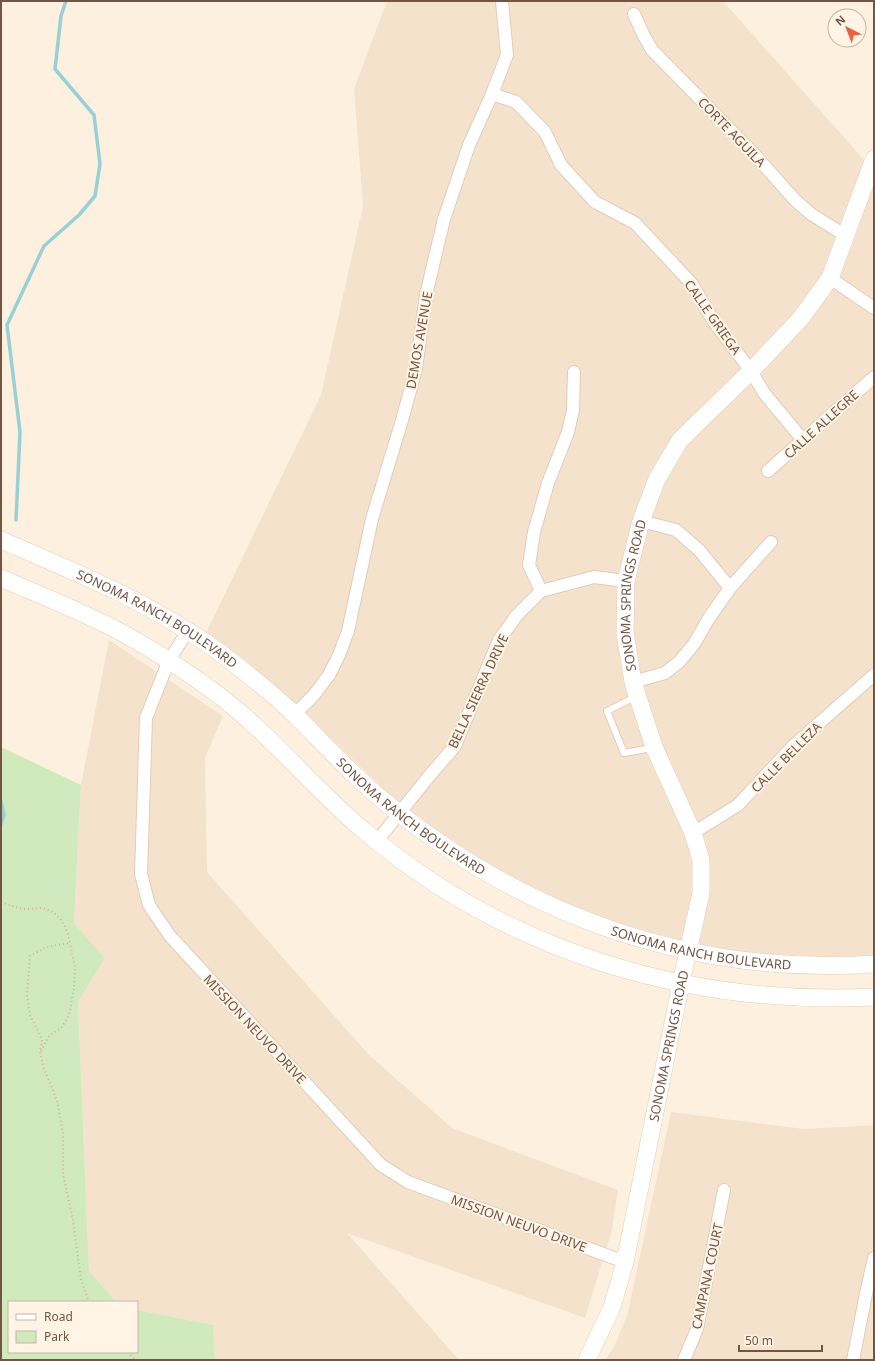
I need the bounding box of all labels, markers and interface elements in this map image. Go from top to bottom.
north arrow [827,8,867,48]
text: N [832,12,848,29]
street label: CORTE AGUILA [694,93,770,171]
street label: CALLE GRIEGA [680,276,746,359]
street label: DEMOS AVENUE [402,290,436,390]
street label: CALLE ALLEGRE [780,386,862,462]
street label: SONOMA SPRINGS ROAD [616,517,650,673]
street label: SONOMA RANCH BOULEVARD [74,565,241,672]
street label: BELLA SIERRA DRIVE [444,631,512,751]
street label: CALLE BELLEZA [747,717,826,796]
street label: SONOMA RANCH BOULEVARD [333,753,489,879]
street label: SONOMA RANCH BOULEVARD [609,921,792,974]
street label: SONOMA SPRINGS ROAD [644,968,693,1123]
street label: MISSION NEUVO DRIVE [200,971,310,1087]
street label: MISSION NEUVO DRIVE [449,1190,589,1256]
street label: CAMPANA COURT [687,1220,727,1331]
legend [8,1301,138,1353]
text: Road [44,1308,73,1325]
scale bar [739,1327,822,1353]
text: Park [44,1328,70,1345]
text: 50 m [745,1332,773,1349]

